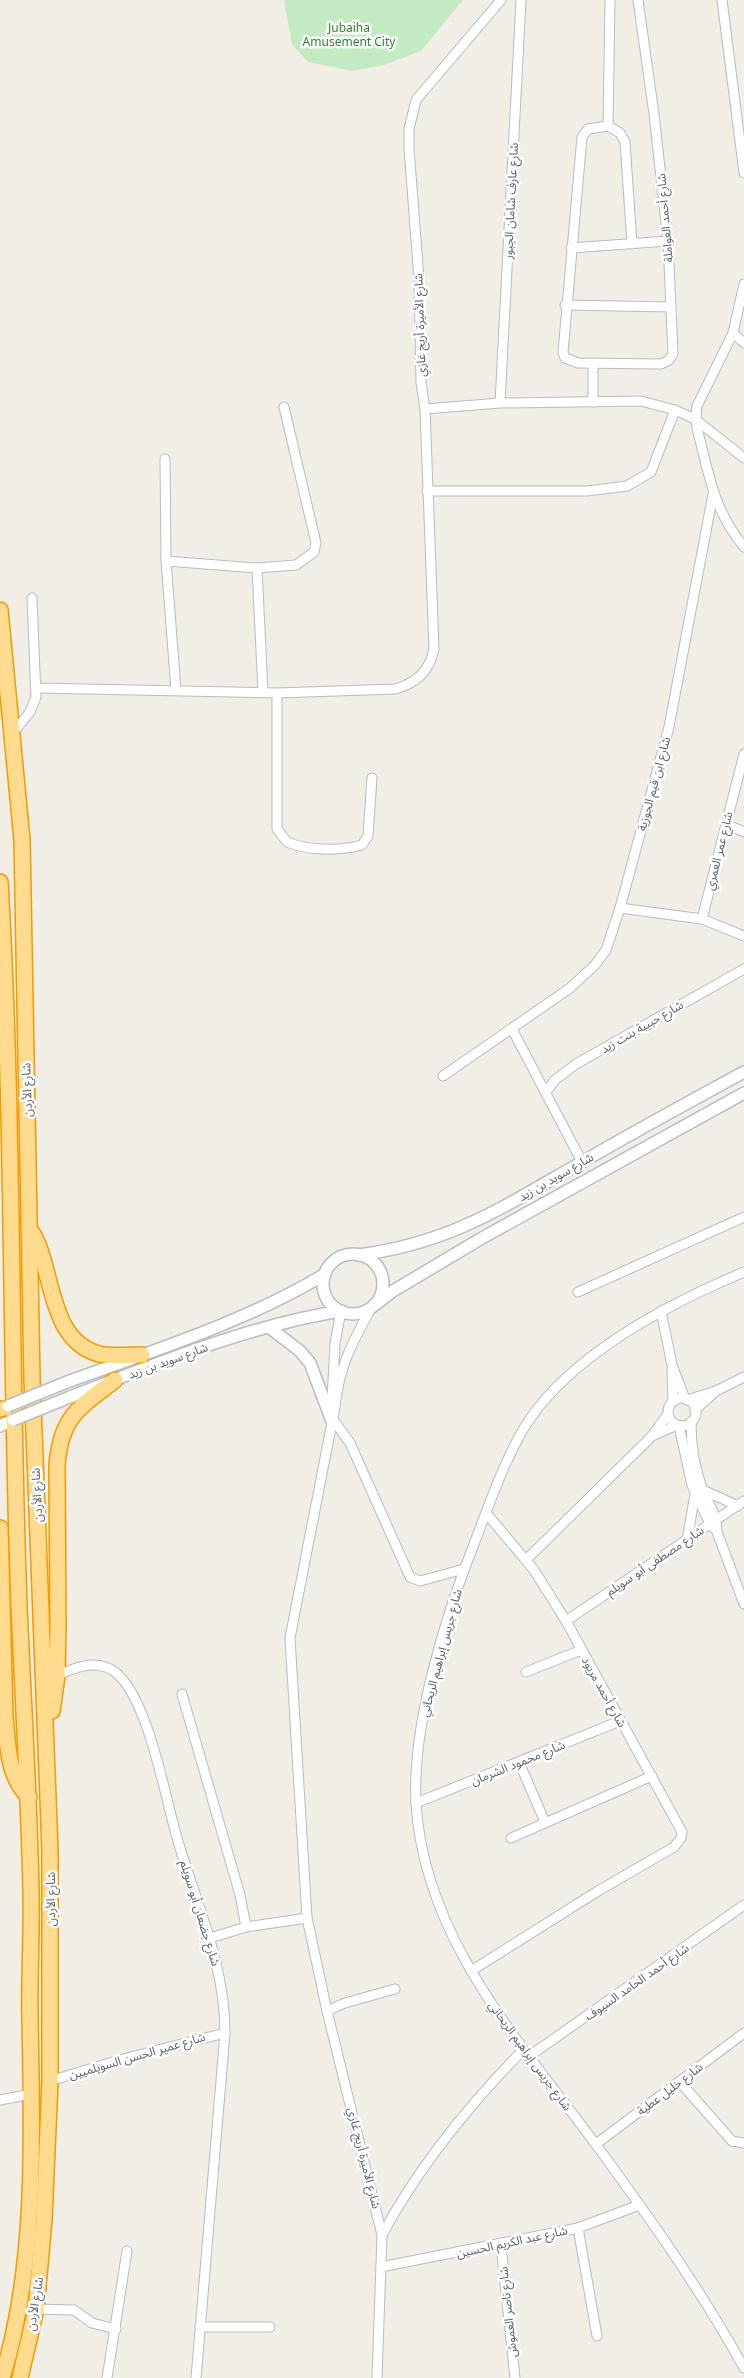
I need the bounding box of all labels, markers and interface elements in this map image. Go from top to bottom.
park label: Jubaiha Amusement City [303,19,396,50]
street label: شارع عارف شامان الجبور [499,142,523,261]
street label: شارع أحمد العواملة [652,173,678,263]
street label: شارع الأميرة أريج غازي [409,273,432,377]
street label: شارع ابن قيم الجوزية [633,735,675,833]
street label: شارع عمر العمري [701,810,738,892]
street label: شارع حبيبة بنت زيد [597,996,687,1058]
street label: شارع الأردن [17,1063,37,1117]
street label: شارع سويد بن زيد [515,1148,597,1206]
street label: شارع سويد بن زيد [126,1338,210,1384]
street label: شارع الأردن [27,1467,47,1523]
street label: شارع مصطفى أبو سويلم [603,1522,707,1600]
street label: شارع جريس إبراهيم الريحاني [415,1587,467,1719]
street label: شارع أحمد مريود [577,1653,631,1731]
street label: شارع محمود الشرمان [468,1736,568,1790]
street label: شارع جضعان أبو سويلم [175,1858,225,1968]
street label: شارع الأردن [42,1872,60,1926]
street label: شارع أحمد الحامد السيوف [581,1939,693,2025]
street label: شارع جريس إبراهيم الريحاني [483,1997,576,2115]
street label: شارع عمير الحسن السويلميين [67,2028,207,2084]
street label: شارع خليل عطية [633,2058,707,2120]
street label: شارع الأميرة أريج غازي [342,2105,385,2211]
street label: شارع عبد الكريم الحسين [455,2221,569,2263]
street label: شارع ناصر العموش [494,2266,522,2358]
street label: شارع الأردن [22,2276,48,2332]

